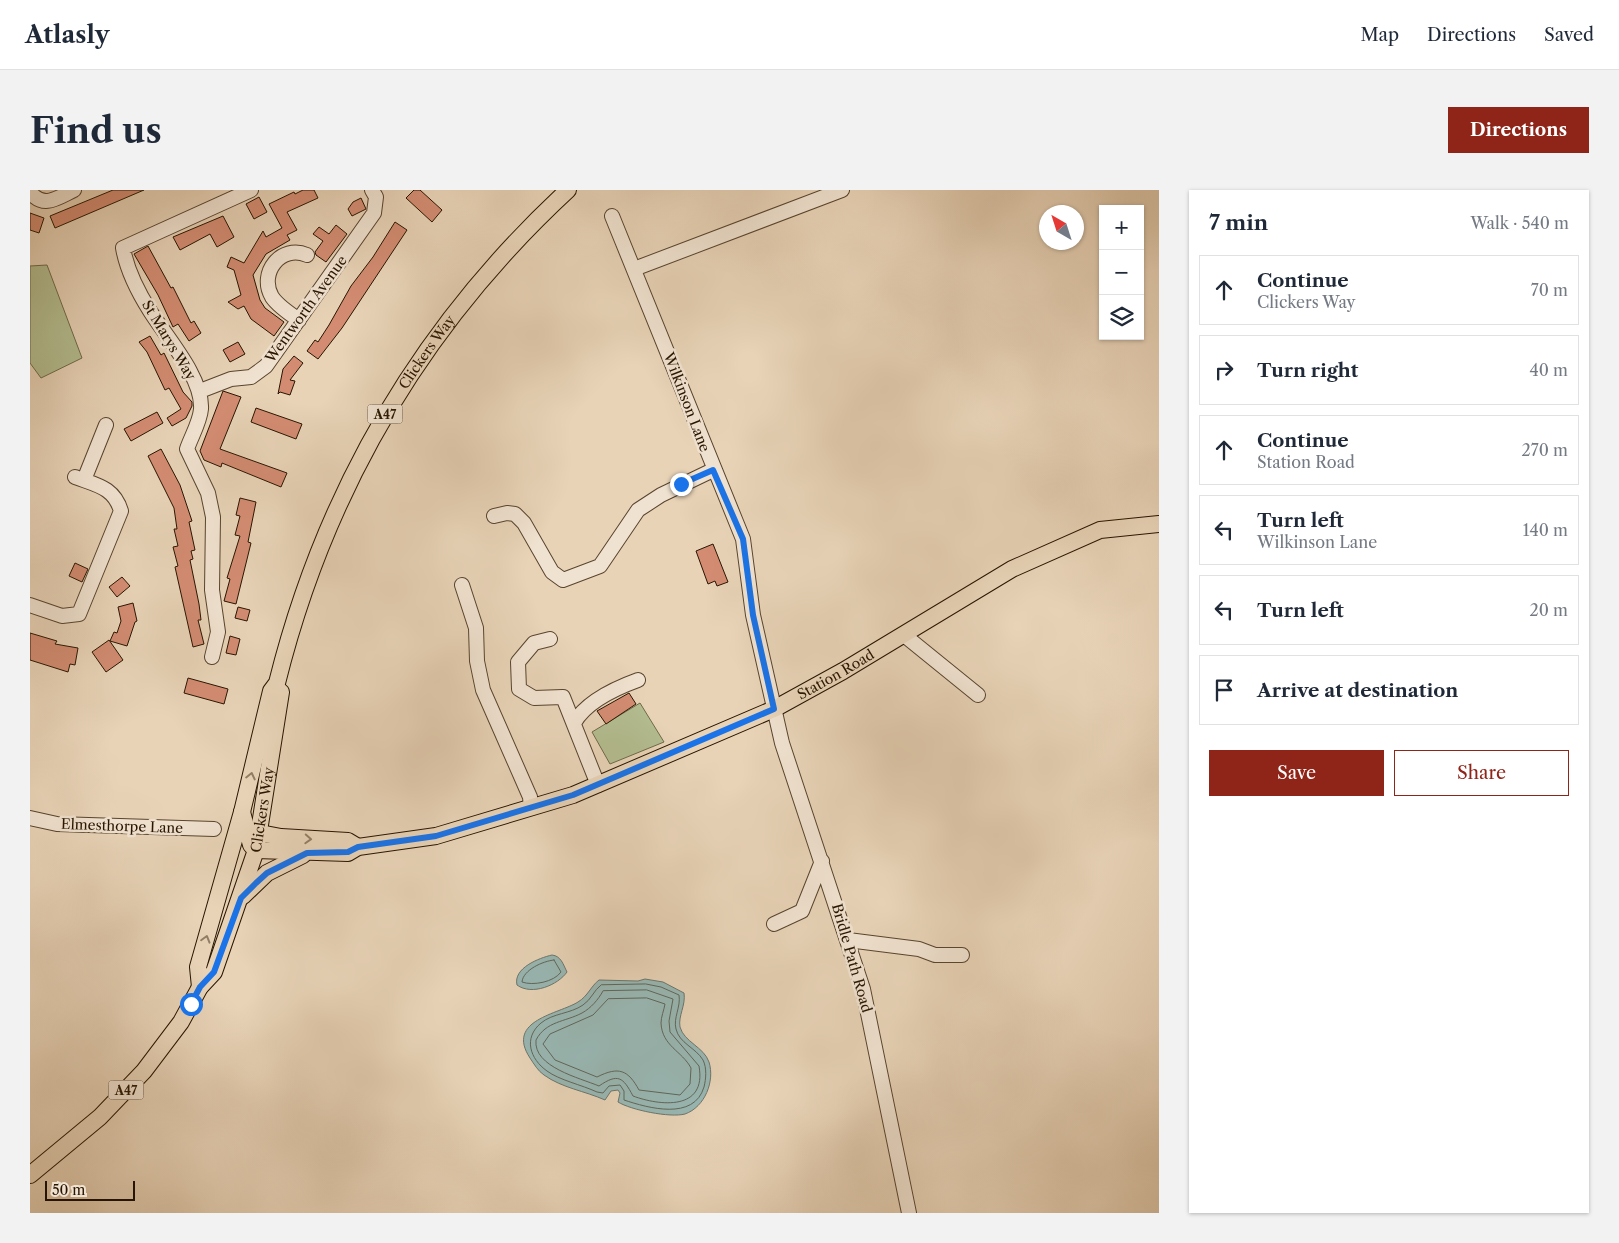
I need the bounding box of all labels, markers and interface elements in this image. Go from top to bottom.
text: Atlasly [25,20,109,49]
text: Map [1360,24,1399,46]
text: Directions [1427,24,1516,46]
text: Saved [1544,24,1594,46]
button: Directions [1448,107,1589,153]
text: Find us [30,109,162,152]
north arrow [1039,205,1084,250]
map controls [1099,205,1144,340]
button: + [1099,205,1144,250]
text: 7 min [1209,210,1268,235]
text: Walk · 540 m [1471,213,1569,233]
button: − [1099,250,1144,295]
street label: Wentworth Avenue [260,252,351,367]
text: Continue [1257,269,1349,292]
icon: ahead [1210,276,1238,304]
text: 70 m [1531,280,1568,300]
text: Clickers Way [1257,292,1355,312]
button: layers [1099,295,1144,340]
street label: St Marys Way [138,297,200,383]
street label: Clickers Way [395,311,459,392]
street label: Wilkinson Lane [659,349,714,454]
icon: right [1210,356,1238,384]
text: Turn right [1257,359,1358,382]
text: 40 m [1529,360,1568,380]
road number: A47 [368,404,402,423]
text: Continue [1257,429,1349,452]
icon: ahead [1210,436,1238,464]
text: 270 m [1522,440,1568,460]
text: Station Road [1257,452,1355,472]
route end [670,473,693,496]
text: Turn left [1257,509,1344,532]
icon: left [1210,516,1238,544]
text: 140 m [1523,520,1568,540]
text: Wilkinson Lane [1257,532,1377,552]
icon: left [1210,596,1238,624]
text: Turn left [1257,599,1344,622]
text: 20 m [1529,600,1568,620]
street label: Station Road [794,645,878,703]
icon: arrive [1210,676,1238,704]
text: Arrive at destination [1257,679,1458,702]
button: Save [1209,750,1384,796]
button: Share [1394,750,1569,796]
street label: Clickers Way [247,766,278,854]
one-way arrow [245,772,256,781]
street label: Elmesthorpe Lane [61,815,184,837]
one-way arrow [305,833,313,844]
street label: Bridle Path Road [828,901,876,1015]
one-way arrow [201,936,211,944]
route start [180,993,203,1016]
road number: A47 [108,1080,144,1100]
scale bar [45,1178,135,1201]
text: 50 m [52,1181,85,1199]

